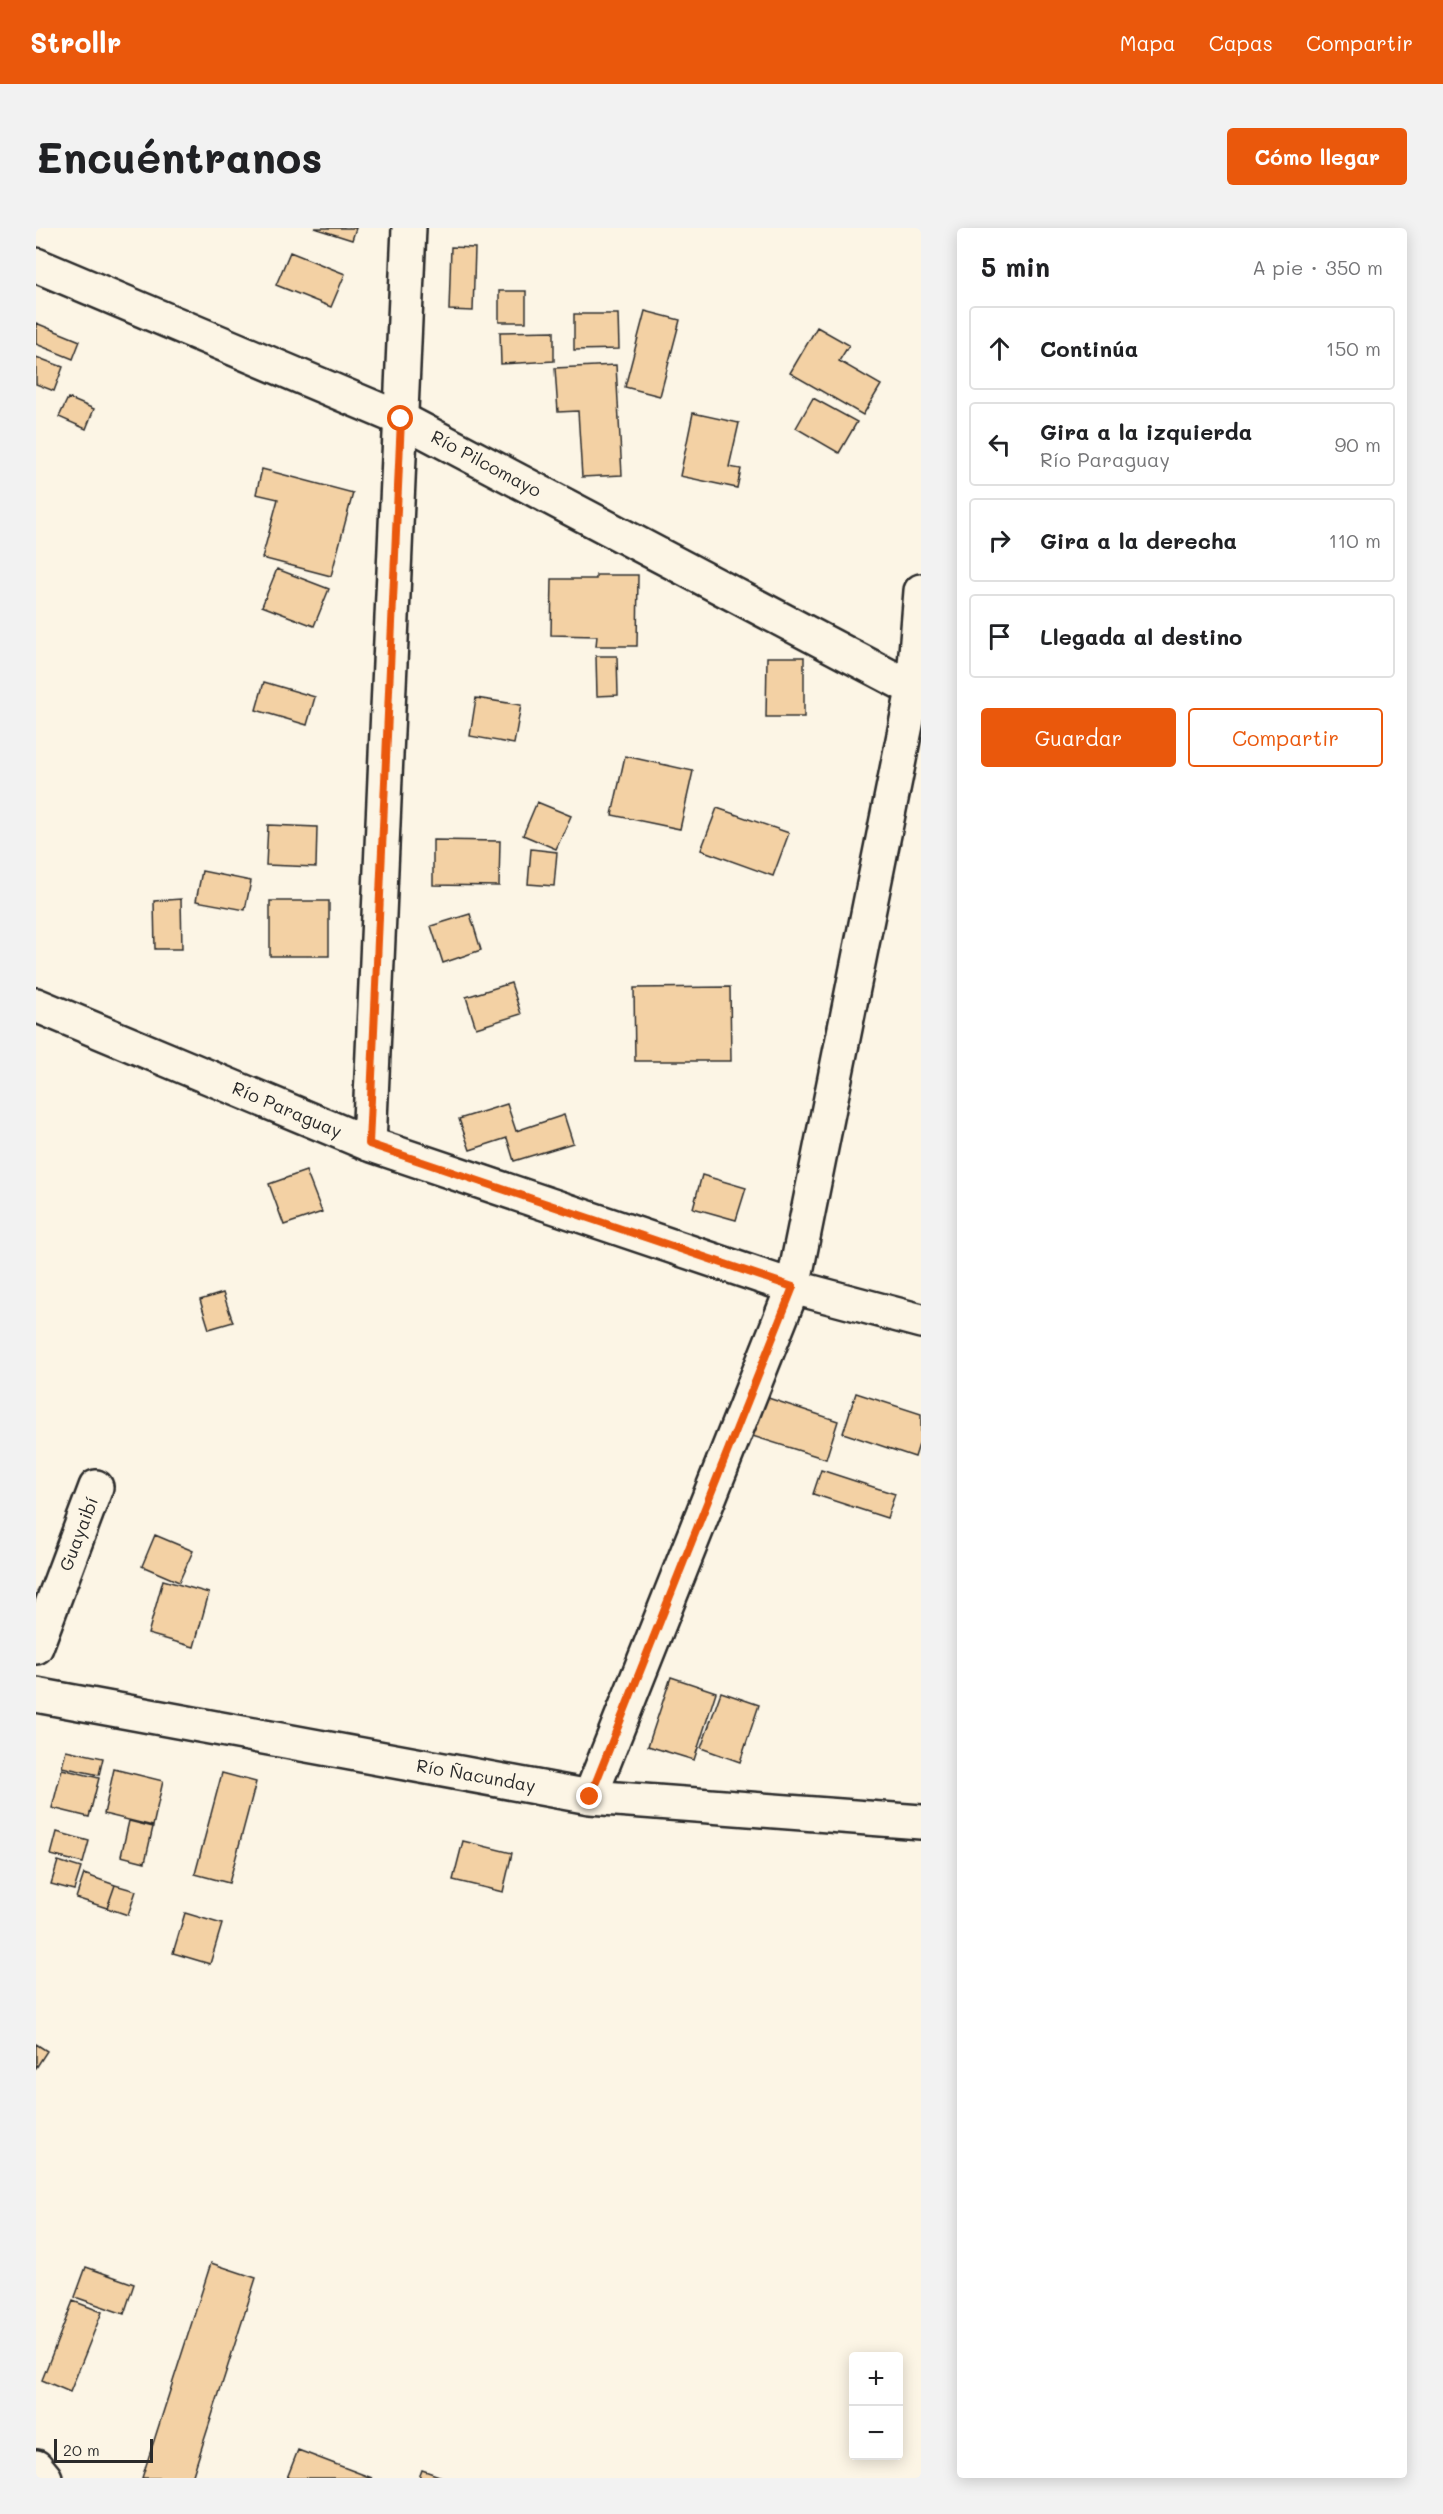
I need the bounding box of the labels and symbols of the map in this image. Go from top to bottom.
route start [387,405,413,431]
street label: Río Pilcomayo [427,424,546,502]
street label: Río Paraguay [229,1075,346,1143]
street label: Guayaibí [53,1493,103,1574]
street label: Río Ñacunday [415,1753,538,1797]
route end [576,1783,602,1809]
scale bar [54,2436,153,2464]

